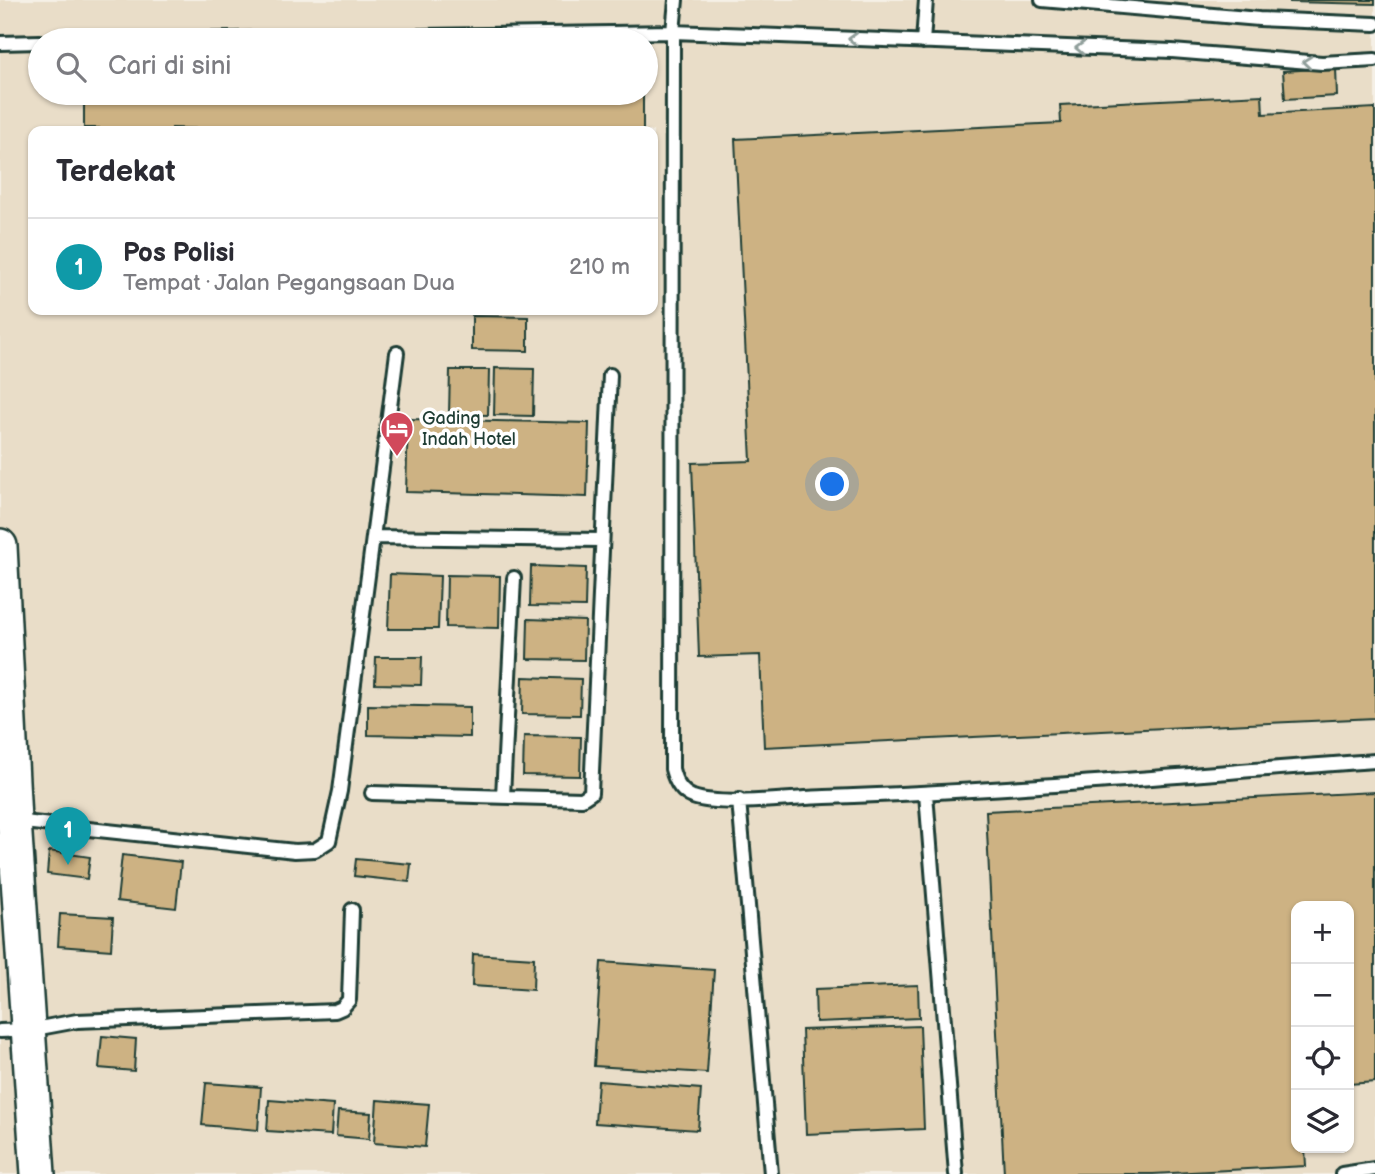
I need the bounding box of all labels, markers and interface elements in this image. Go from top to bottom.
search box [28,28,658,105]
one-way arrow [847,32,858,47]
one-way arrow [1074,40,1085,55]
icon: search [52,48,90,86]
text: Cari di sini [108,51,231,82]
one-way arrow [1301,55,1312,70]
text: Terdekat [56,154,175,190]
text: Pos Polisi [123,238,235,269]
text: 1 [74,253,84,281]
text: 210 m [569,253,630,281]
text: Tempat · Jalan Pegangsaan Dua [123,269,455,297]
place label: Gading Indah Hotel [422,408,516,450]
hotel icon: Gading Indah Hotel [378,409,416,458]
your location [815,467,849,501]
pin: 1 [45,807,91,865]
map controls [1291,901,1354,1153]
button: + [1291,901,1354,964]
button: − [1291,964,1354,1027]
button: locate [1291,1027,1354,1090]
button: layers [1291,1090,1354,1153]

